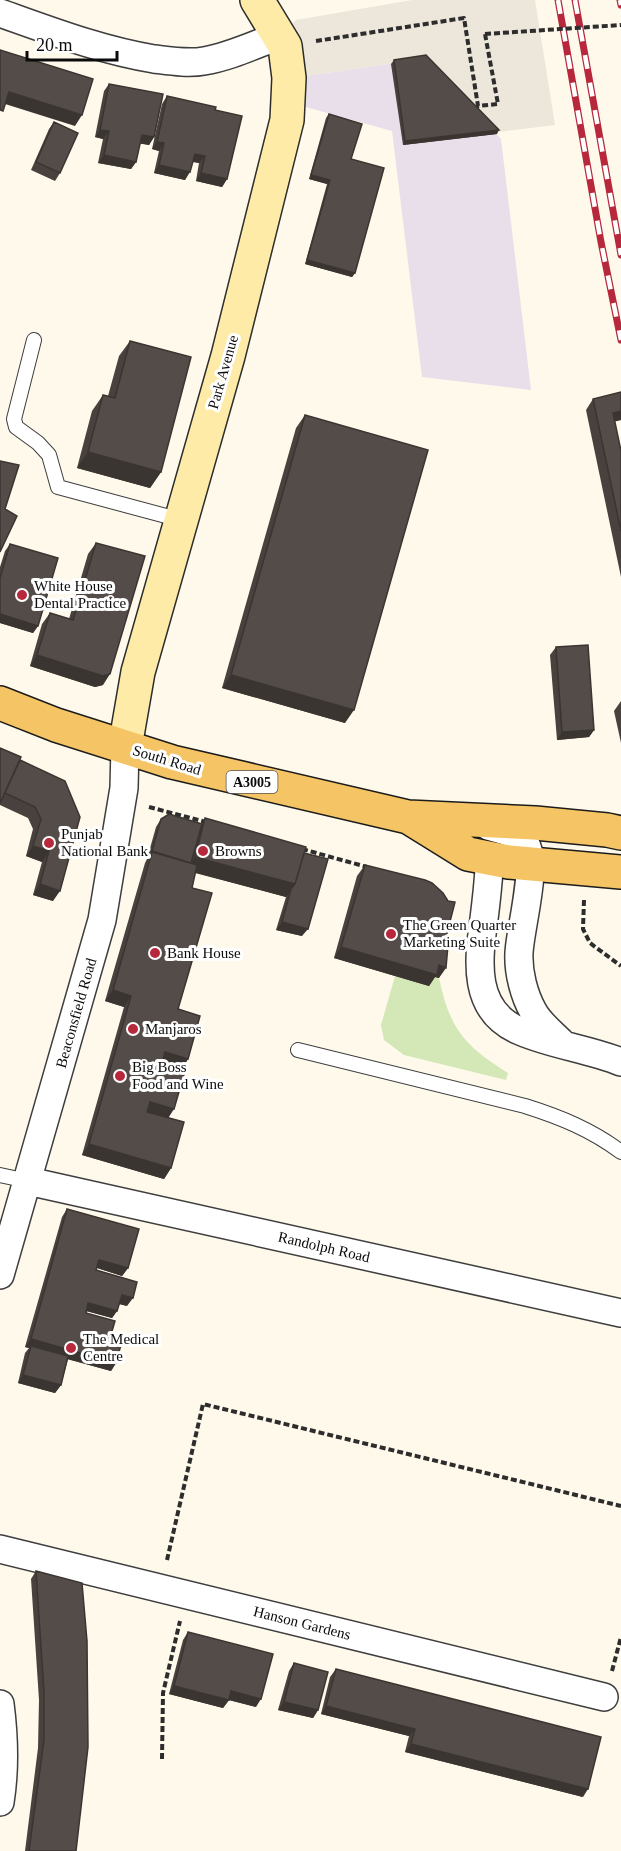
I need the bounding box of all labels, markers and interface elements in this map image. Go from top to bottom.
scale bar [27,24,117,62]
text: 20 m [36,35,73,55]
street label: Park Avenue [205,333,241,411]
place label: White House Dental Practice [34,578,126,611]
marker: White House Dental Practice [15,588,29,602]
street label: South Road [131,742,203,778]
road number: A3005 [226,771,278,793]
place label: Punjab National Bank [61,826,149,859]
marker: Punjab National Bank [42,836,56,850]
place label: Browns [215,843,262,859]
marker: Browns [196,844,210,858]
place label: The Green Quarter Marketing Suite [403,917,516,950]
marker: The Green Quarter Marketing Suite [384,927,398,941]
place label: Bank House [167,945,241,961]
marker: Bank House [148,946,162,960]
street label: Beaconsfield Road [53,956,99,1070]
place label: Manjaros [145,1021,202,1037]
marker: Manjaros [126,1022,140,1036]
place label: Big Boss Food and Wine [132,1059,224,1092]
marker: Big Boss Food and Wine [113,1069,127,1083]
street label: Randolph Road [277,1229,372,1265]
place label: The Medical Centre [83,1331,159,1364]
marker: The Medical Centre [64,1341,78,1355]
street label: Hanson Gardens [252,1603,352,1643]

